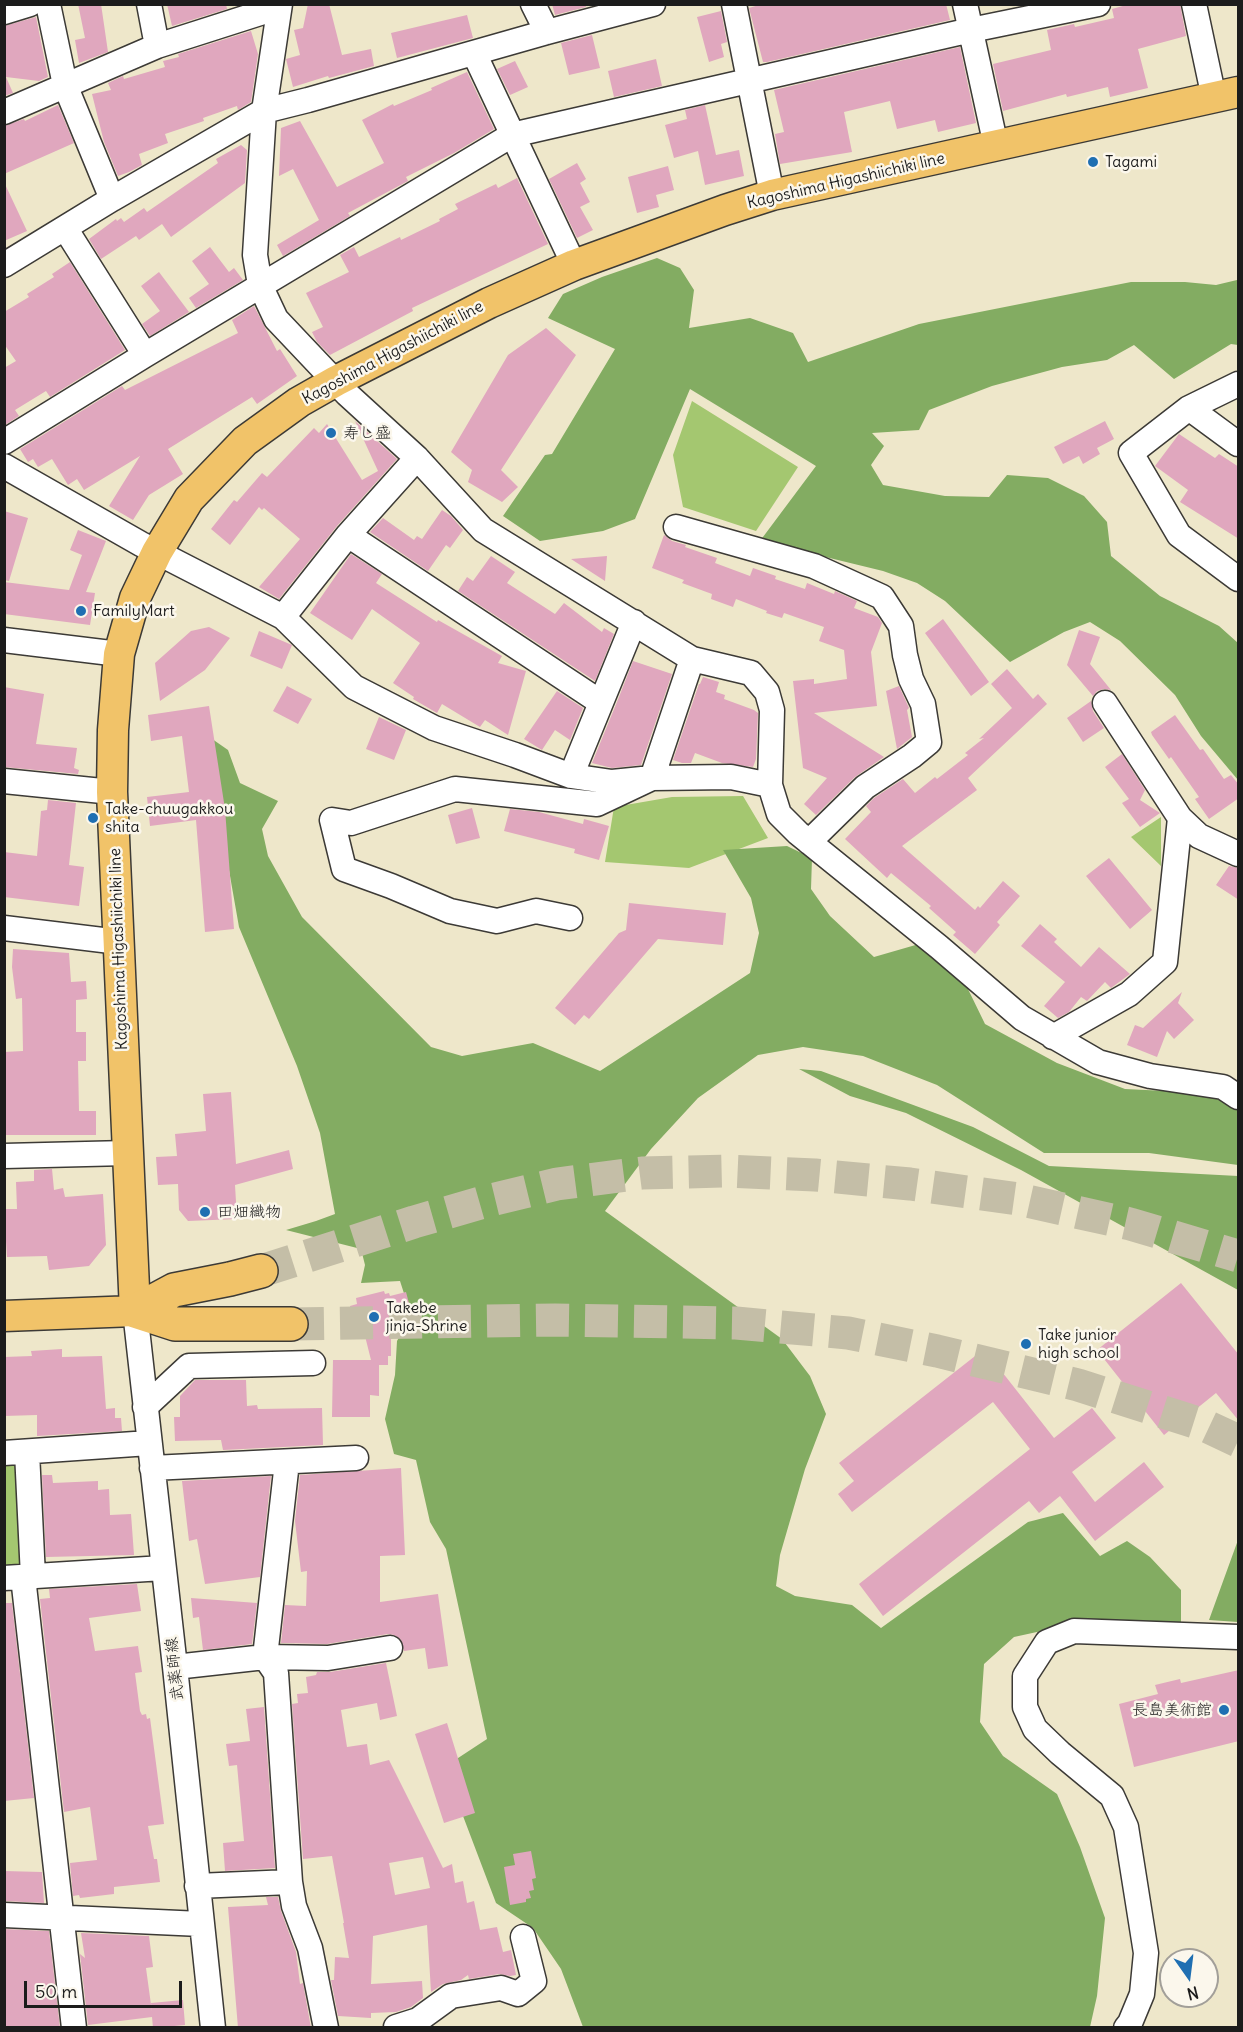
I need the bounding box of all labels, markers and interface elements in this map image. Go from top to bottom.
street label: Kagoshima Higashiichiki line [745,149,947,213]
place label: Tagami [1105,152,1157,172]
marker: Tagami [1086,155,1100,169]
street label: Kagoshima Higashiichiki line [299,297,487,409]
place label: 寿し盛 [343,423,391,443]
marker: 寿し盛 [324,426,338,440]
place label: FamilyMart [93,601,175,621]
marker: FamilyMart [74,604,88,618]
place label: Take-chuugakkou shita [105,799,233,837]
marker: Take-chuugakkou shita [86,811,100,825]
street label: Kagoshima Higashiichiki line [106,848,132,1050]
place label: 田畑織物 [217,1202,281,1222]
marker: 田畑織物 [198,1205,212,1219]
place label: Takebe jinja-Shrine [386,1298,467,1336]
marker: Takebe jinja-Shrine [367,1310,381,1324]
place label: Take junior high school [1038,1325,1119,1363]
marker: Take junior high school [1019,1337,1033,1351]
street label: 武薬師線 [162,1636,188,1702]
place label: 長島美術館 [1132,1700,1212,1720]
marker: 長島美術館 [1217,1703,1231,1717]
north arrow [1159,1948,1219,2008]
scale bar [27,1969,184,2007]
text: 50 m [35,1980,77,2003]
text: N [1185,1982,1201,2005]

